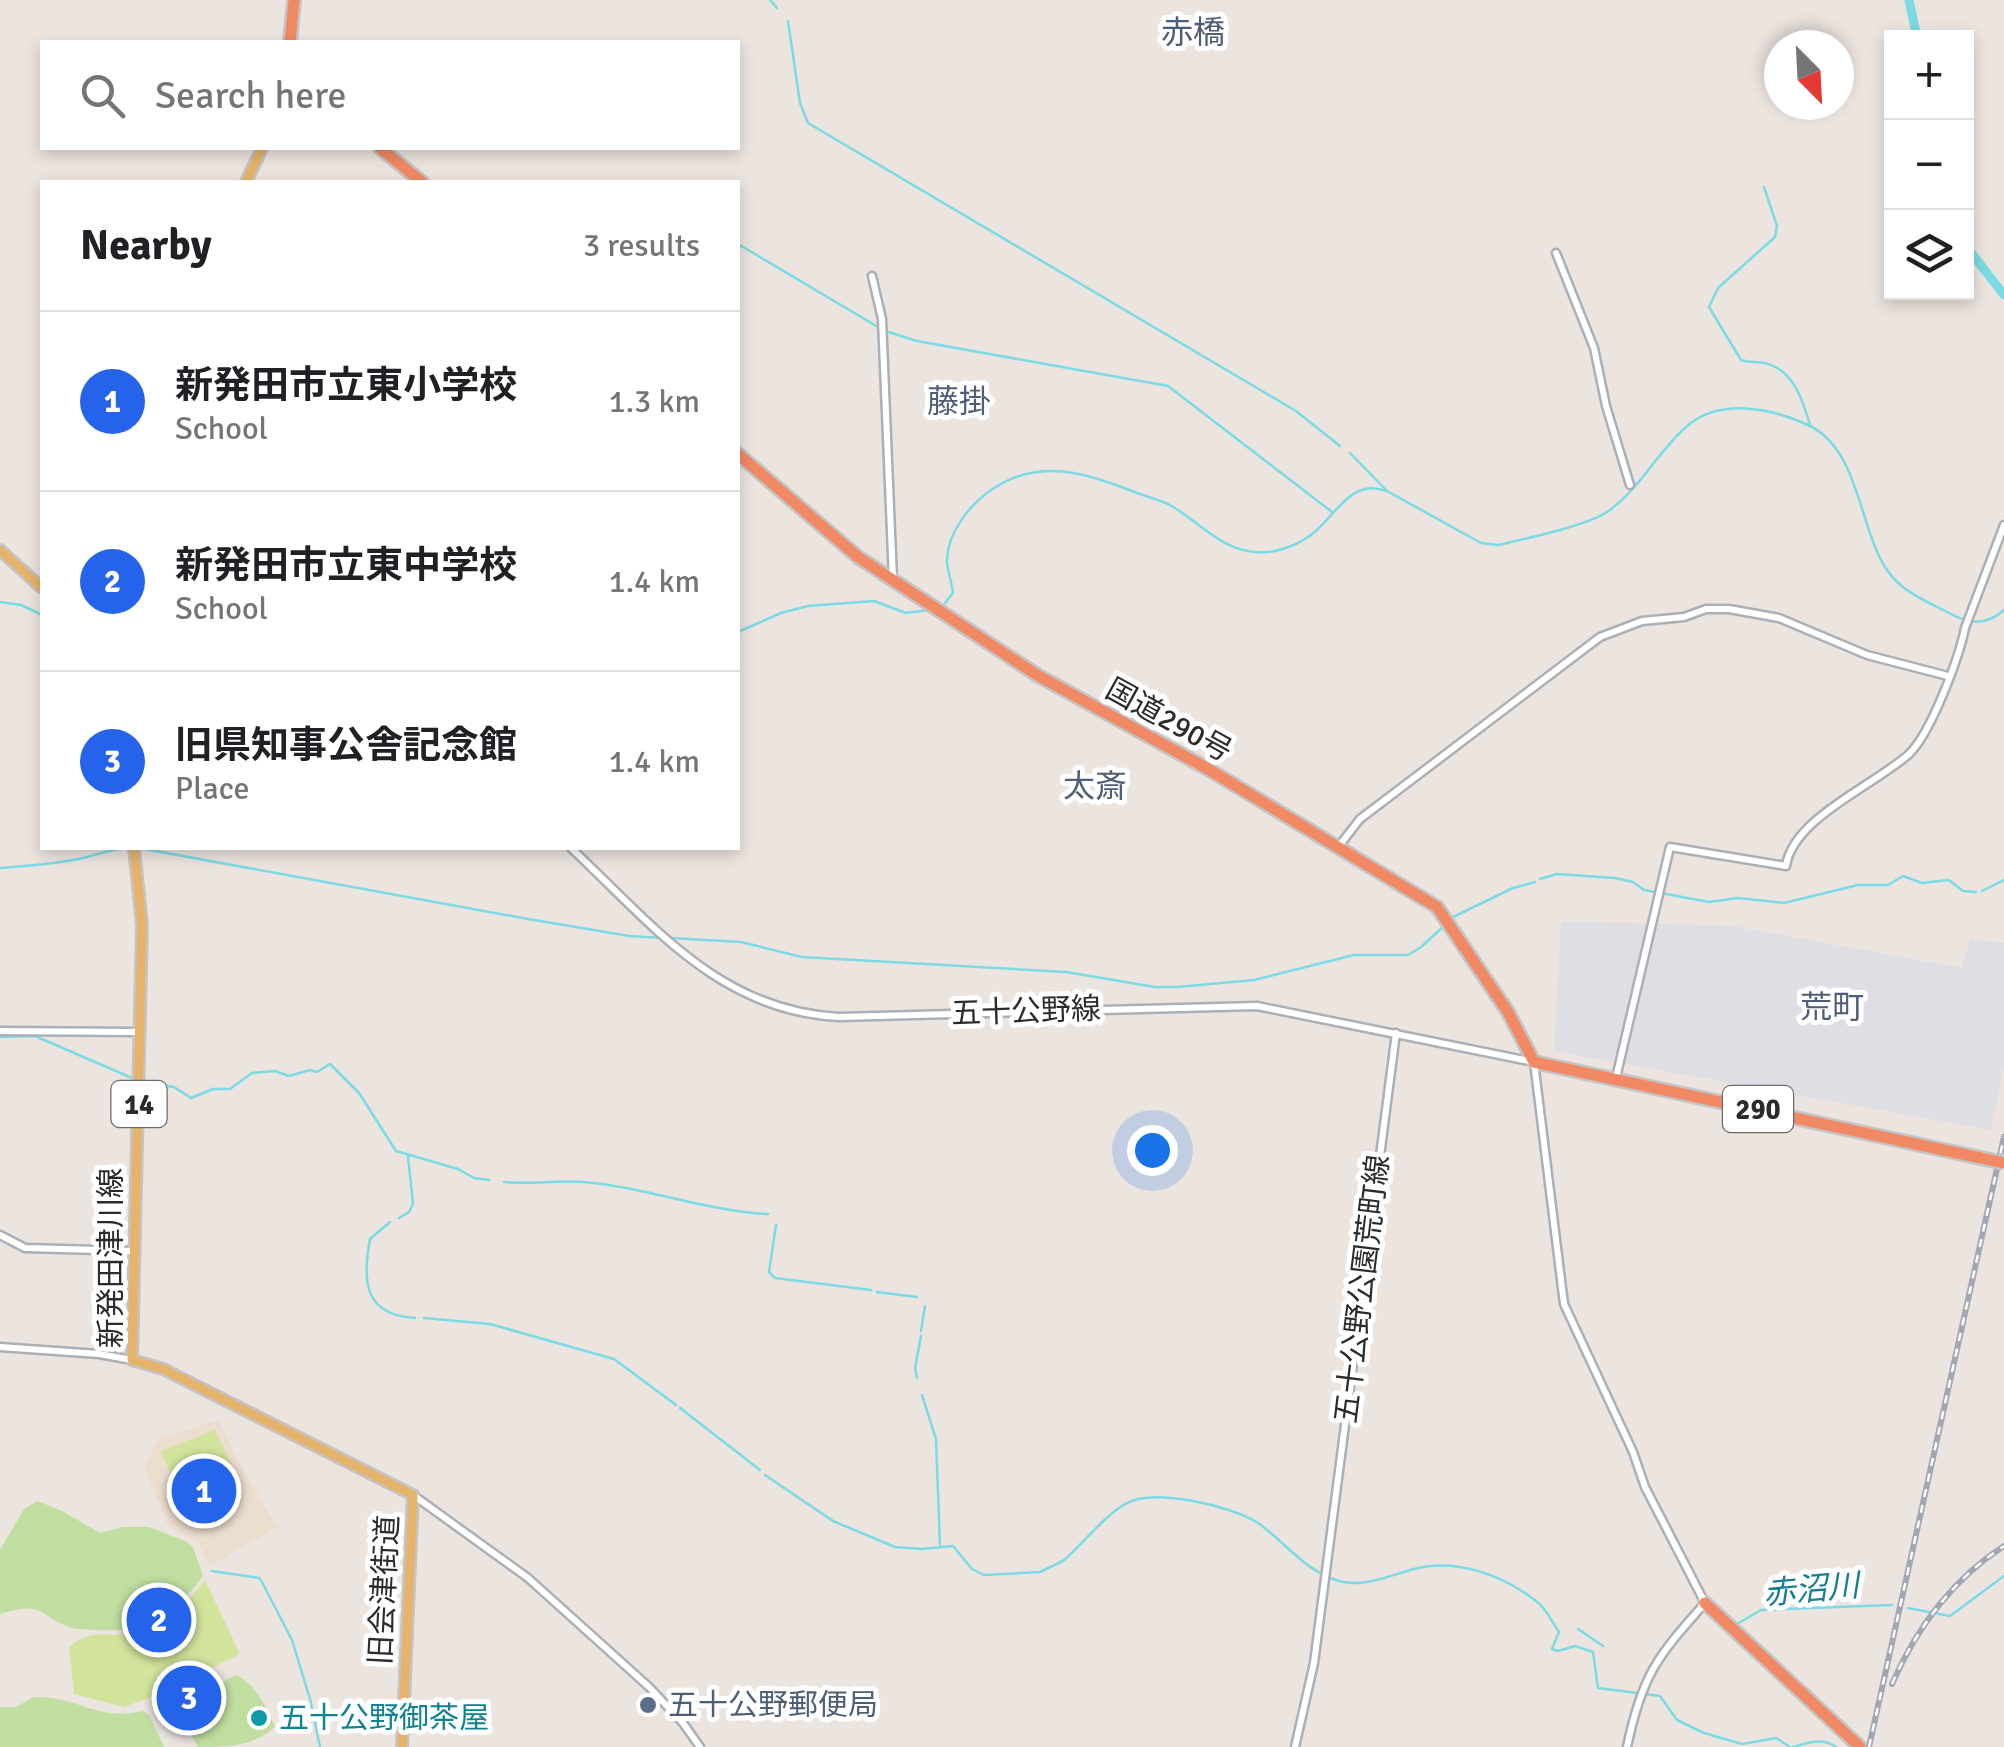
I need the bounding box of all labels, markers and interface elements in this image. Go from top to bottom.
district label: 赤橋 [1161,13,1225,52]
north arrow [1764,30,1854,120]
map controls [1884,30,1974,300]
button: + [1884,30,1974,120]
search box [40,40,740,150]
icon: search [75,68,130,123]
text: Search here [155,72,347,119]
button: − [1884,120,1974,210]
button: layers [1884,210,1974,300]
text: Nearby [80,220,212,271]
text: 3 results [583,226,700,265]
text: 新発田市立東小学校 [175,362,517,409]
text: 1 [104,382,121,421]
text: 1.3 km [608,382,700,421]
district label: 藤掛 [927,382,991,421]
text: School [175,409,268,448]
text: 新発田市立東中学校 [175,542,517,589]
text: 2 [104,562,121,601]
text: 1.4 km [608,562,700,601]
text: School [175,589,268,628]
street label: 国道290号 [1099,671,1238,770]
text: 旧県知事公舎記念館 [175,722,517,769]
text: 3 [104,742,121,781]
text: 1.4 km [608,742,700,781]
district label: 太斎 [1063,767,1127,806]
text: Place [175,769,250,808]
district label: 荒町 [1800,988,1864,1027]
street label: 五十公野線 [950,990,1102,1033]
road number: 14 [112,1081,166,1127]
road number: 290 [1723,1086,1793,1132]
your location [1127,1125,1178,1176]
street label: 五十公野公園荒町線 [1328,1153,1397,1425]
street label: 新発田津川線 [93,1168,130,1348]
pin: 1 [172,1454,236,1528]
street label: 旧会津街道 [362,1514,407,1666]
water label: 赤沼川 [1762,1566,1864,1613]
pin: 2 [126,1582,192,1658]
pin: 3 [156,1660,222,1736]
place label: 五十公野郵便局 [668,1687,878,1724]
marker: 五十公野郵便局 [637,1694,659,1716]
place label: 五十公野御茶屋 [279,1700,489,1737]
marker: 五十公野御茶屋 [248,1707,270,1729]

